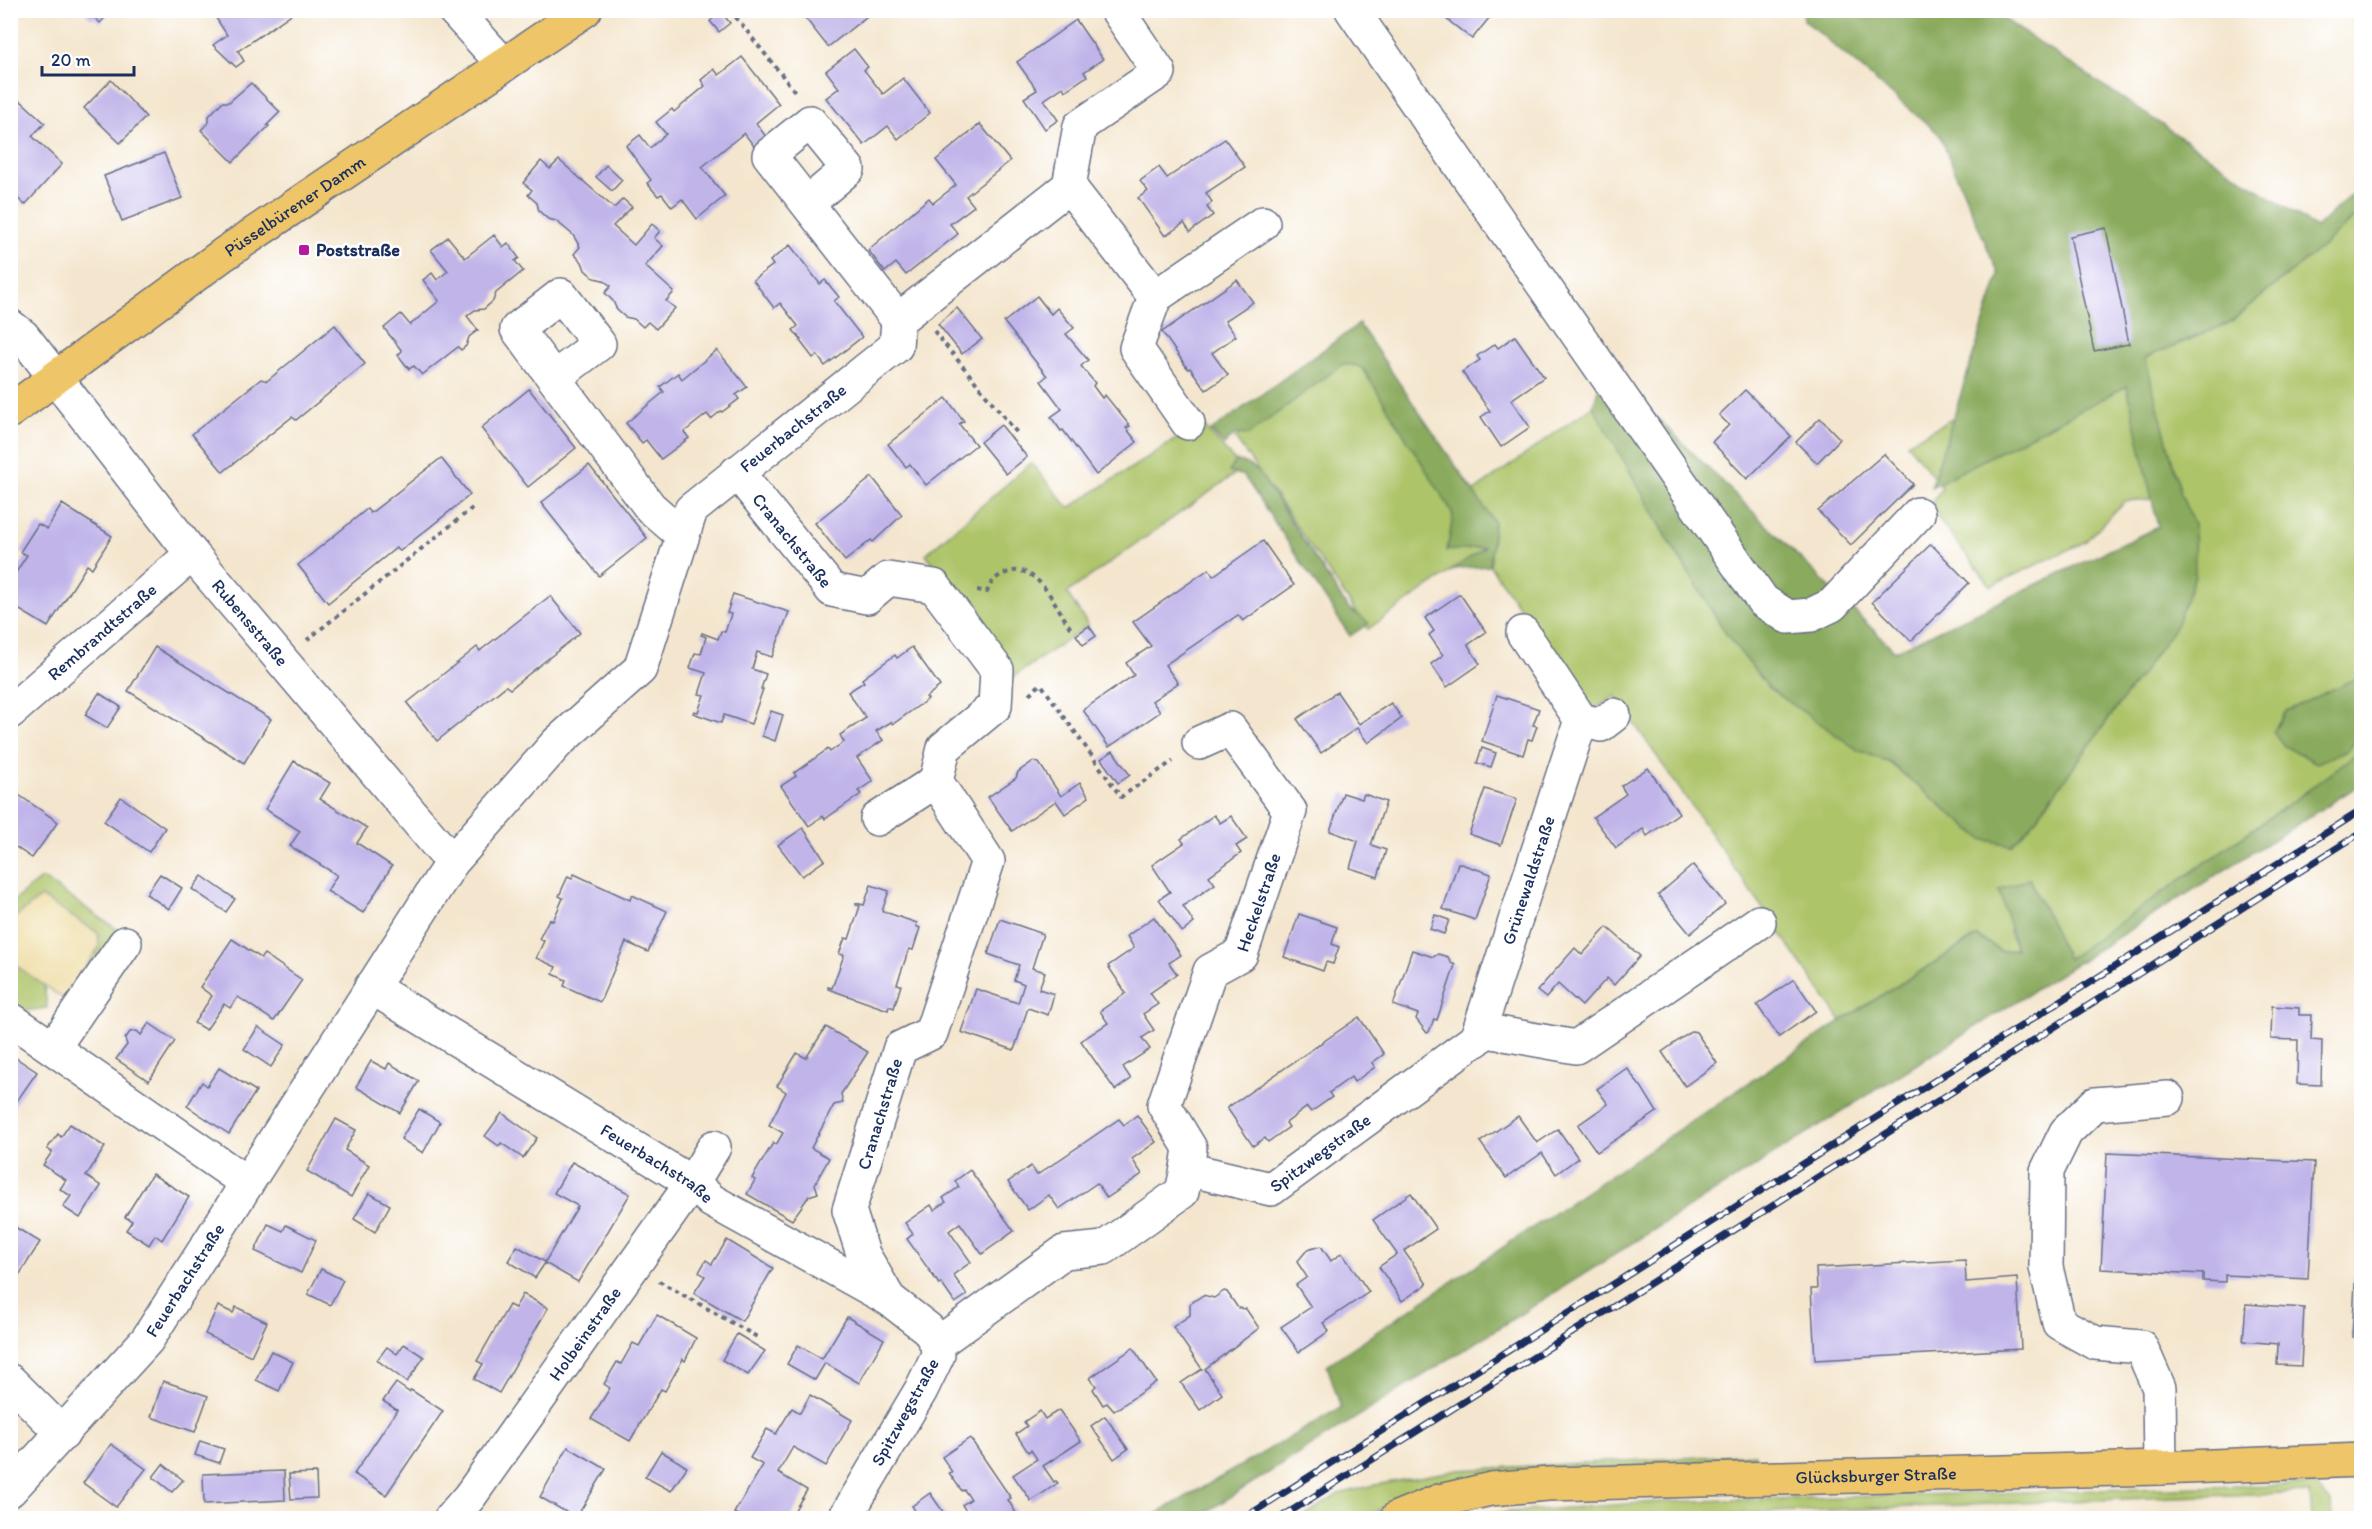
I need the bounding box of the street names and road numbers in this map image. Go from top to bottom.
street label: Püsselbürener Damm [220,151,370,262]
street label: Feuerbachstraße [735,379,851,478]
street label: Cranachstraße [747,489,837,592]
street label: Rubensstraße [207,574,293,671]
street label: Rembrandtstraße [43,579,161,685]
street label: Grünewaldstraße [1497,813,1560,948]
street label: Heckelstraße [1232,850,1286,955]
street label: Cranachstraße [853,1056,907,1172]
street label: Spitzwegstraße [1265,1109,1375,1197]
street label: Feuerbachstraße [596,1119,718,1208]
street label: Feuerbachstraße [141,1219,229,1341]
street label: Holbeinstraße [544,1282,626,1385]
street label: Spitzwegstraße [866,1354,944,1470]
street label: Glücksburger Straße [1795,1462,1957,1489]

